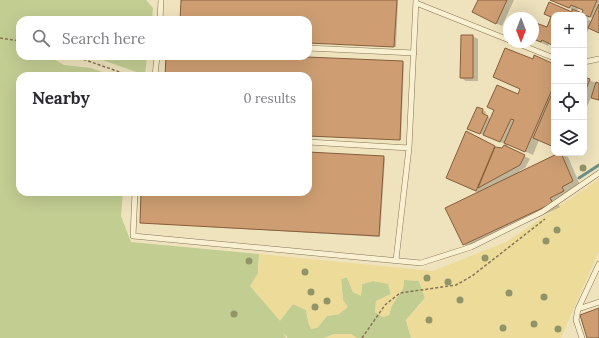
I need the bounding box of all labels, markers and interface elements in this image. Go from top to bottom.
north arrow [503,12,539,48]
map controls [551,12,587,156]
button: + [551,12,587,48]
search box [16,16,312,60]
icon: search [30,27,52,49]
text: Search here [62,29,145,48]
button: − [551,48,587,84]
button: locate [551,84,587,120]
text: Nearby [32,87,90,109]
text: 0 results [244,90,296,107]
button: layers [551,120,587,156]

